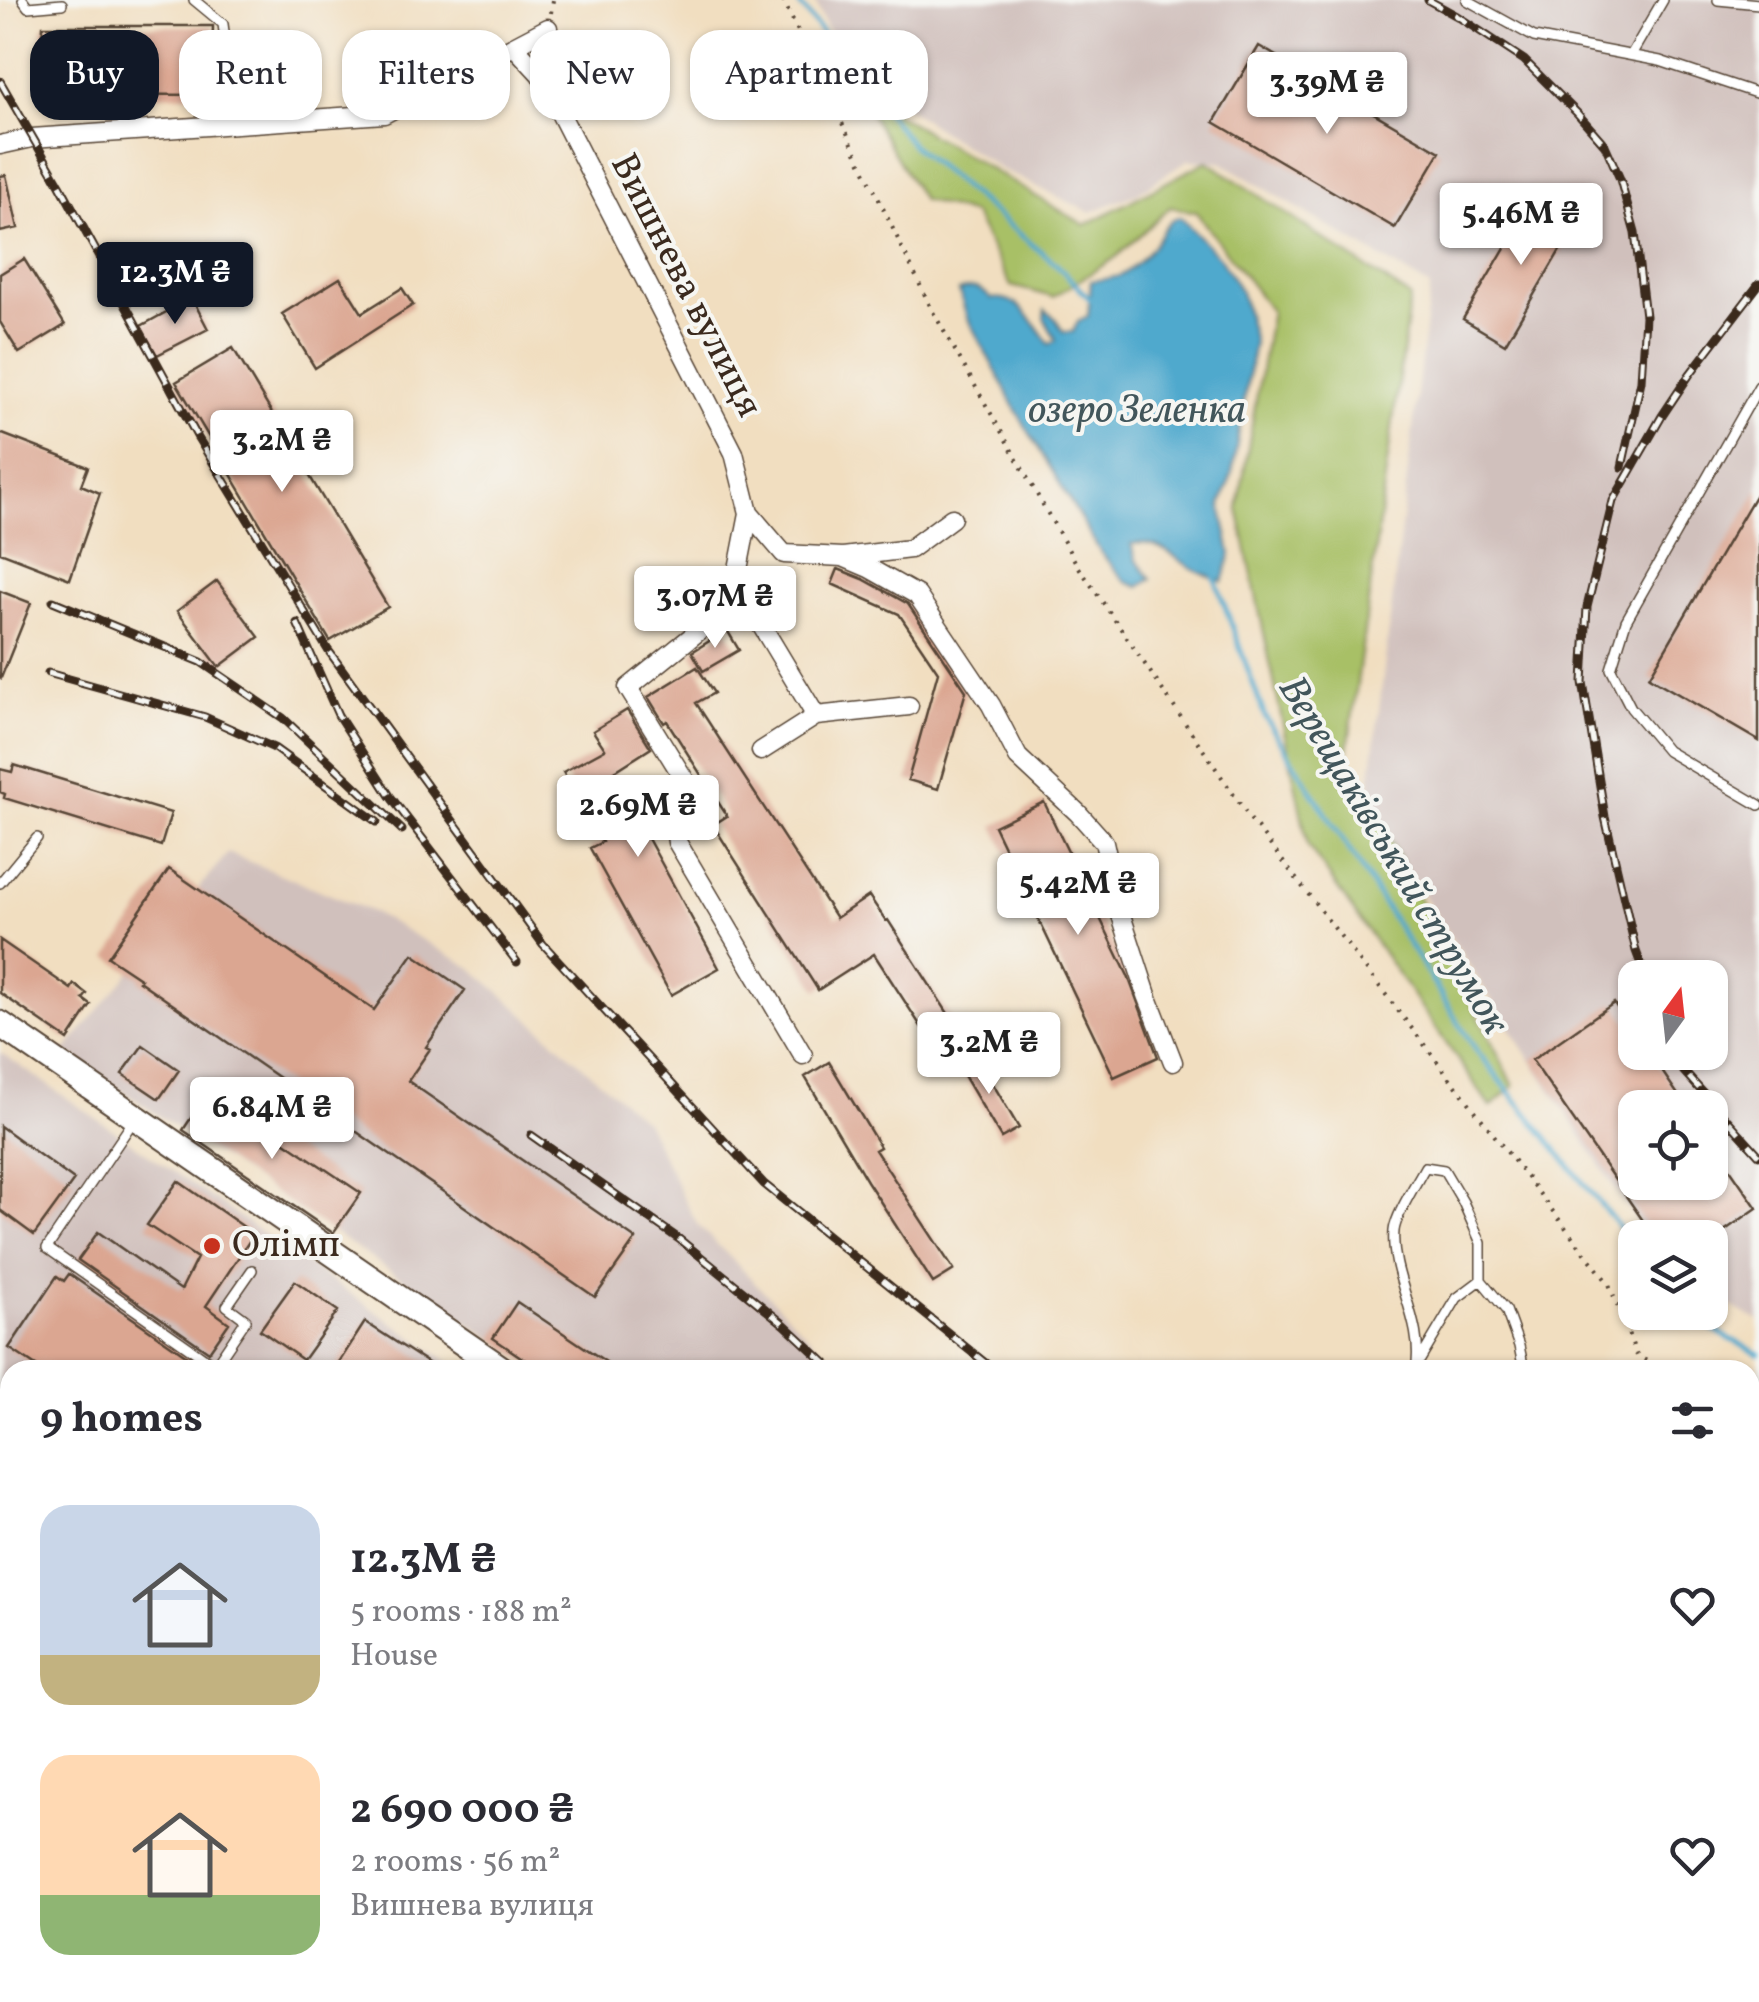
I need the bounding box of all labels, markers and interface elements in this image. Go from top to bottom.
chip: Buy [30,30,159,120]
chip: Rent [179,30,322,120]
chip: Filters [342,30,510,120]
chip: New [530,30,670,120]
chip: Apartment [690,30,928,120]
pin: 3.39M ₴ [1235,52,1419,137]
text: 3.39M ₴ [1269,62,1385,106]
street label: Вишнева вулиця [596,145,774,427]
pin: 5.46M ₴ [1429,183,1613,268]
text: 5.46M ₴ [1462,193,1580,237]
pin: 12.3M ₴ [83,242,267,327]
text: 12.3M ₴ [119,252,231,296]
water label: озеро Зеленка [1028,384,1246,440]
pin: 3.2M ₴ [201,410,363,495]
text: 3.2M ₴ [232,420,332,464]
pin: 3.07M ₴ [623,566,807,651]
text: 3.07M ₴ [656,576,774,620]
water label: Верещаківський струмок [1263,666,1522,1047]
pin: 2.69M ₴ [546,775,730,860]
text: 2.69M ₴ [579,785,697,829]
pin: 5.42M ₴ [986,853,1170,938]
text: 5.42M ₴ [1019,863,1137,907]
north arrow [1618,960,1728,1070]
map controls [1618,960,1728,1330]
pin: 3.2M ₴ [908,1012,1070,1097]
text: 3.2M ₴ [939,1022,1039,1066]
pin: 6.84M ₴ [180,1077,364,1162]
text: 6.84M ₴ [212,1087,332,1131]
button: locate [1618,1090,1728,1200]
place label: Олімп [232,1220,340,1273]
button: layers [1618,1220,1728,1330]
marker: Олімп [201,1235,223,1257]
text: 9 homes [40,1391,203,1450]
icon: filters [1665,1393,1720,1448]
text: 12.3M ₴ [350,1532,497,1591]
icon: home [120,1545,240,1665]
icon: heart [1665,1578,1720,1633]
text: 5 rooms · 188 m² [350,1591,572,1635]
text: House [350,1635,438,1679]
text: 2 690 000 ₴ [350,1782,574,1841]
icon: home [120,1795,240,1915]
icon: heart [1665,1828,1720,1883]
text: 2 rooms · 56 m² [350,1841,560,1885]
text: Вишнева вулиця [350,1885,594,1929]

